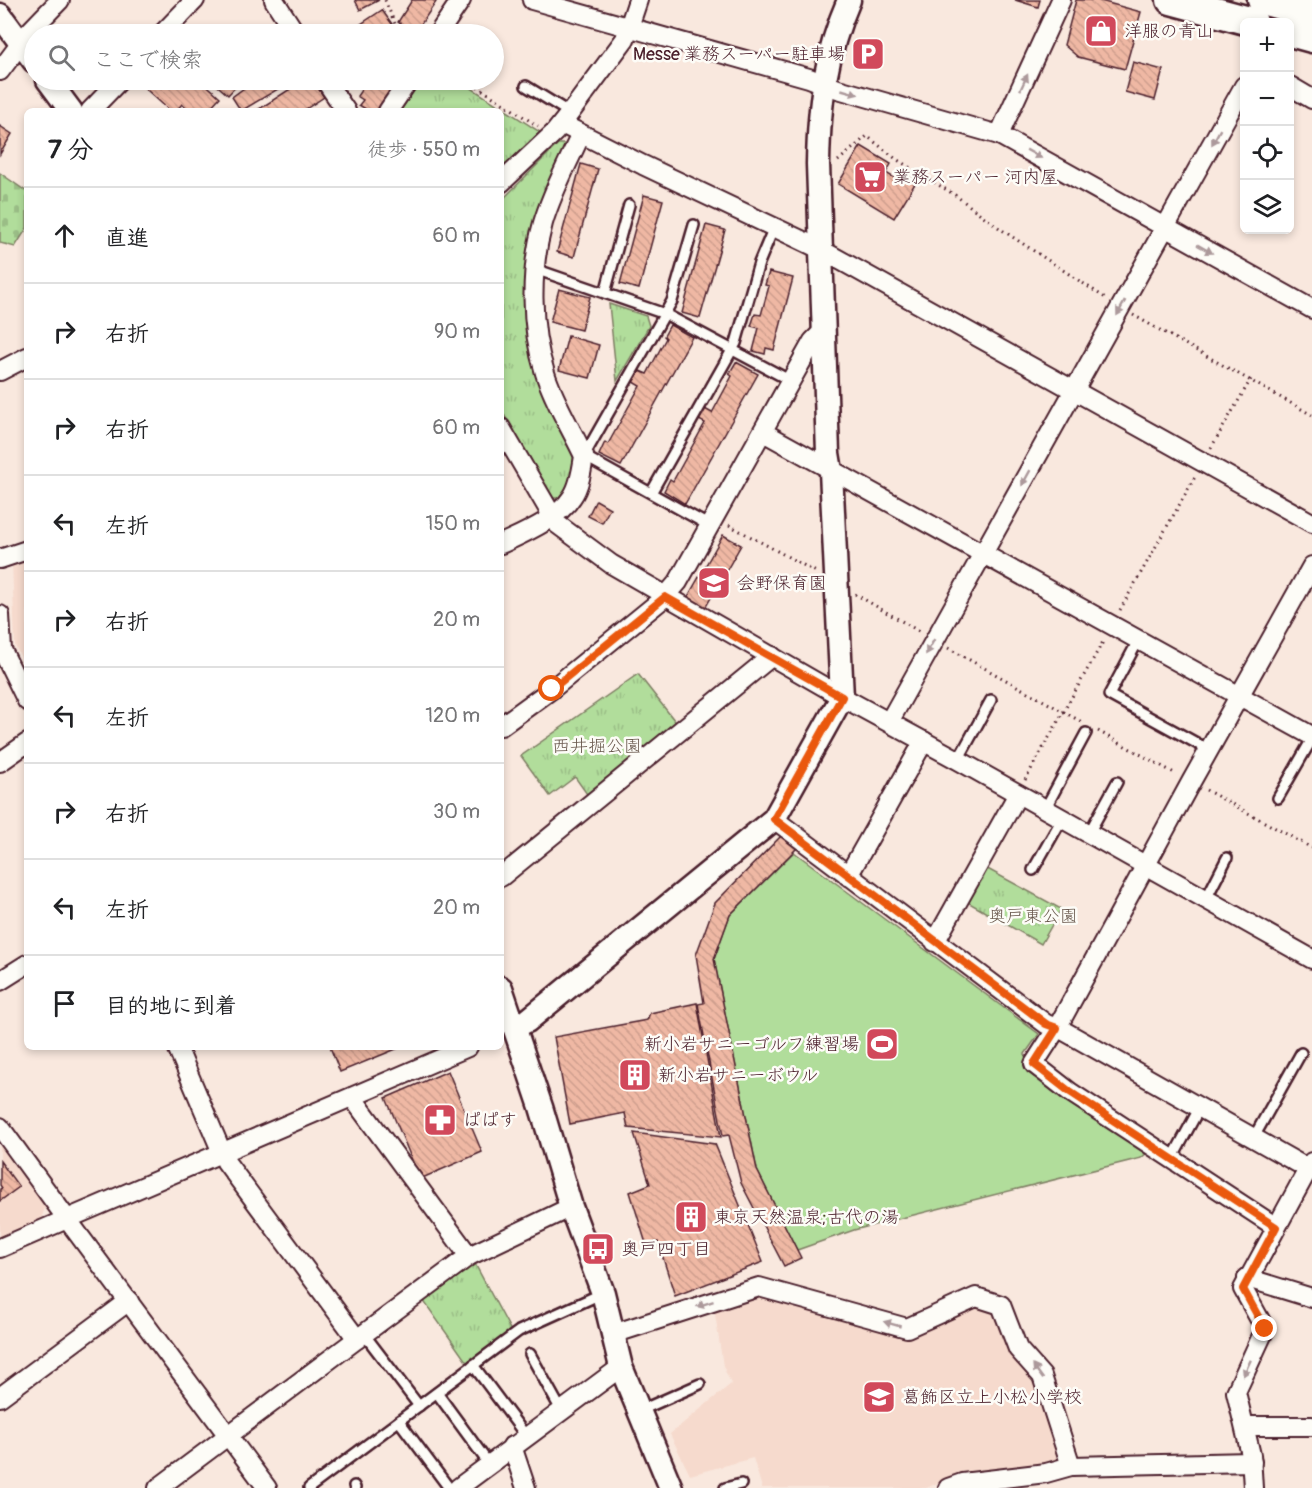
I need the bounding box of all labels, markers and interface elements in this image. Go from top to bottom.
shop icon: 洋服の青山 [1083,13,1119,49]
map controls [1240,18,1294,234]
button: + [1240,18,1294,72]
place label: 洋服の青山 [1124,20,1214,43]
search box [24,24,504,90]
parking icon: Messe 業務スーパー駐車場 [850,36,886,72]
icon: search [45,41,78,74]
place label: Messe 業務スーパー駐車場 [633,43,845,66]
text: ここで検索 [93,46,203,74]
button: − [1240,72,1294,126]
one-way arrow [1019,73,1028,90]
one-way arrow [841,88,859,98]
button: locate [1240,126,1294,180]
one-way arrow [1211,129,1221,146]
text: 7 分 [48,134,93,166]
text: 徒歩 · 550 m [367,137,480,162]
one-way arrow [1026,149,1043,159]
supermarket icon: 業務スーパー 河内屋 [852,159,888,195]
place label: 業務スーパー 河内屋 [893,166,1058,189]
button: layers [1240,180,1294,234]
icon: ahead [48,219,81,252]
text: 60 m [433,223,480,248]
text: 直進 [105,224,149,252]
one-way arrow [1196,244,1213,254]
one-way arrow [1117,299,1127,316]
icon: right [48,315,81,348]
text: 90 m [434,319,480,344]
text: 右折 [105,320,149,348]
icon: right [48,411,81,444]
text: 60 m [433,415,480,440]
text: 右折 [105,416,149,444]
one-way arrow [1021,470,1031,487]
icon: left [48,507,81,540]
text: 150 m [426,511,480,536]
text: 左折 [105,512,149,540]
school or university icon: 会野保育園 [696,565,732,601]
place label: 会野保育園 [737,572,827,595]
icon: right [48,603,81,636]
text: 20 m [433,607,480,632]
text: 右折 [105,608,149,636]
one-way arrow [925,639,935,656]
route start [538,675,564,701]
icon: left [48,699,81,732]
text: 120 m [425,703,480,728]
text: 左折 [105,704,149,732]
park label: 西井掘公園 [552,735,642,758]
icon: right [48,795,81,828]
text: 30 m [433,799,480,824]
text: 右折 [105,800,149,828]
icon: left [48,891,81,924]
text: 20 m [433,895,480,920]
text: 左折 [105,896,149,924]
park label: 奥戸東公園 [988,905,1078,928]
icon: arrive [48,987,81,1020]
text: 目的地に到着 [105,992,237,1020]
sports icon: 新小岩サニーゴルフ練習場 [864,1026,900,1062]
place label: 新小岩サニーゴルフ練習場 [644,1033,859,1056]
building icon: 新小岩サニーボウル [617,1057,653,1093]
place label: 新小岩サニーボウル [658,1064,818,1087]
pharmacy icon: ぱぱす [422,1102,458,1138]
place label: ぱぱす [463,1109,517,1132]
building icon: 東京天然温泉;古代の湯 [673,1199,709,1235]
place label: 東京天然温泉;古代の湯 [714,1206,899,1229]
bus stop icon: 奥戸四丁目 [580,1231,616,1267]
place label: 奥戸四丁目 [621,1238,711,1261]
one-way arrow [696,1300,714,1309]
route end [1251,1315,1277,1341]
one-way arrow [883,1319,901,1328]
one-way arrow [1242,1360,1252,1378]
one-way arrow [1032,1365,1044,1380]
school or university icon: 葛飾区立上小松小学校 [861,1379,897,1415]
place label: 葛飾区立上小松小学校 [902,1386,1082,1409]

